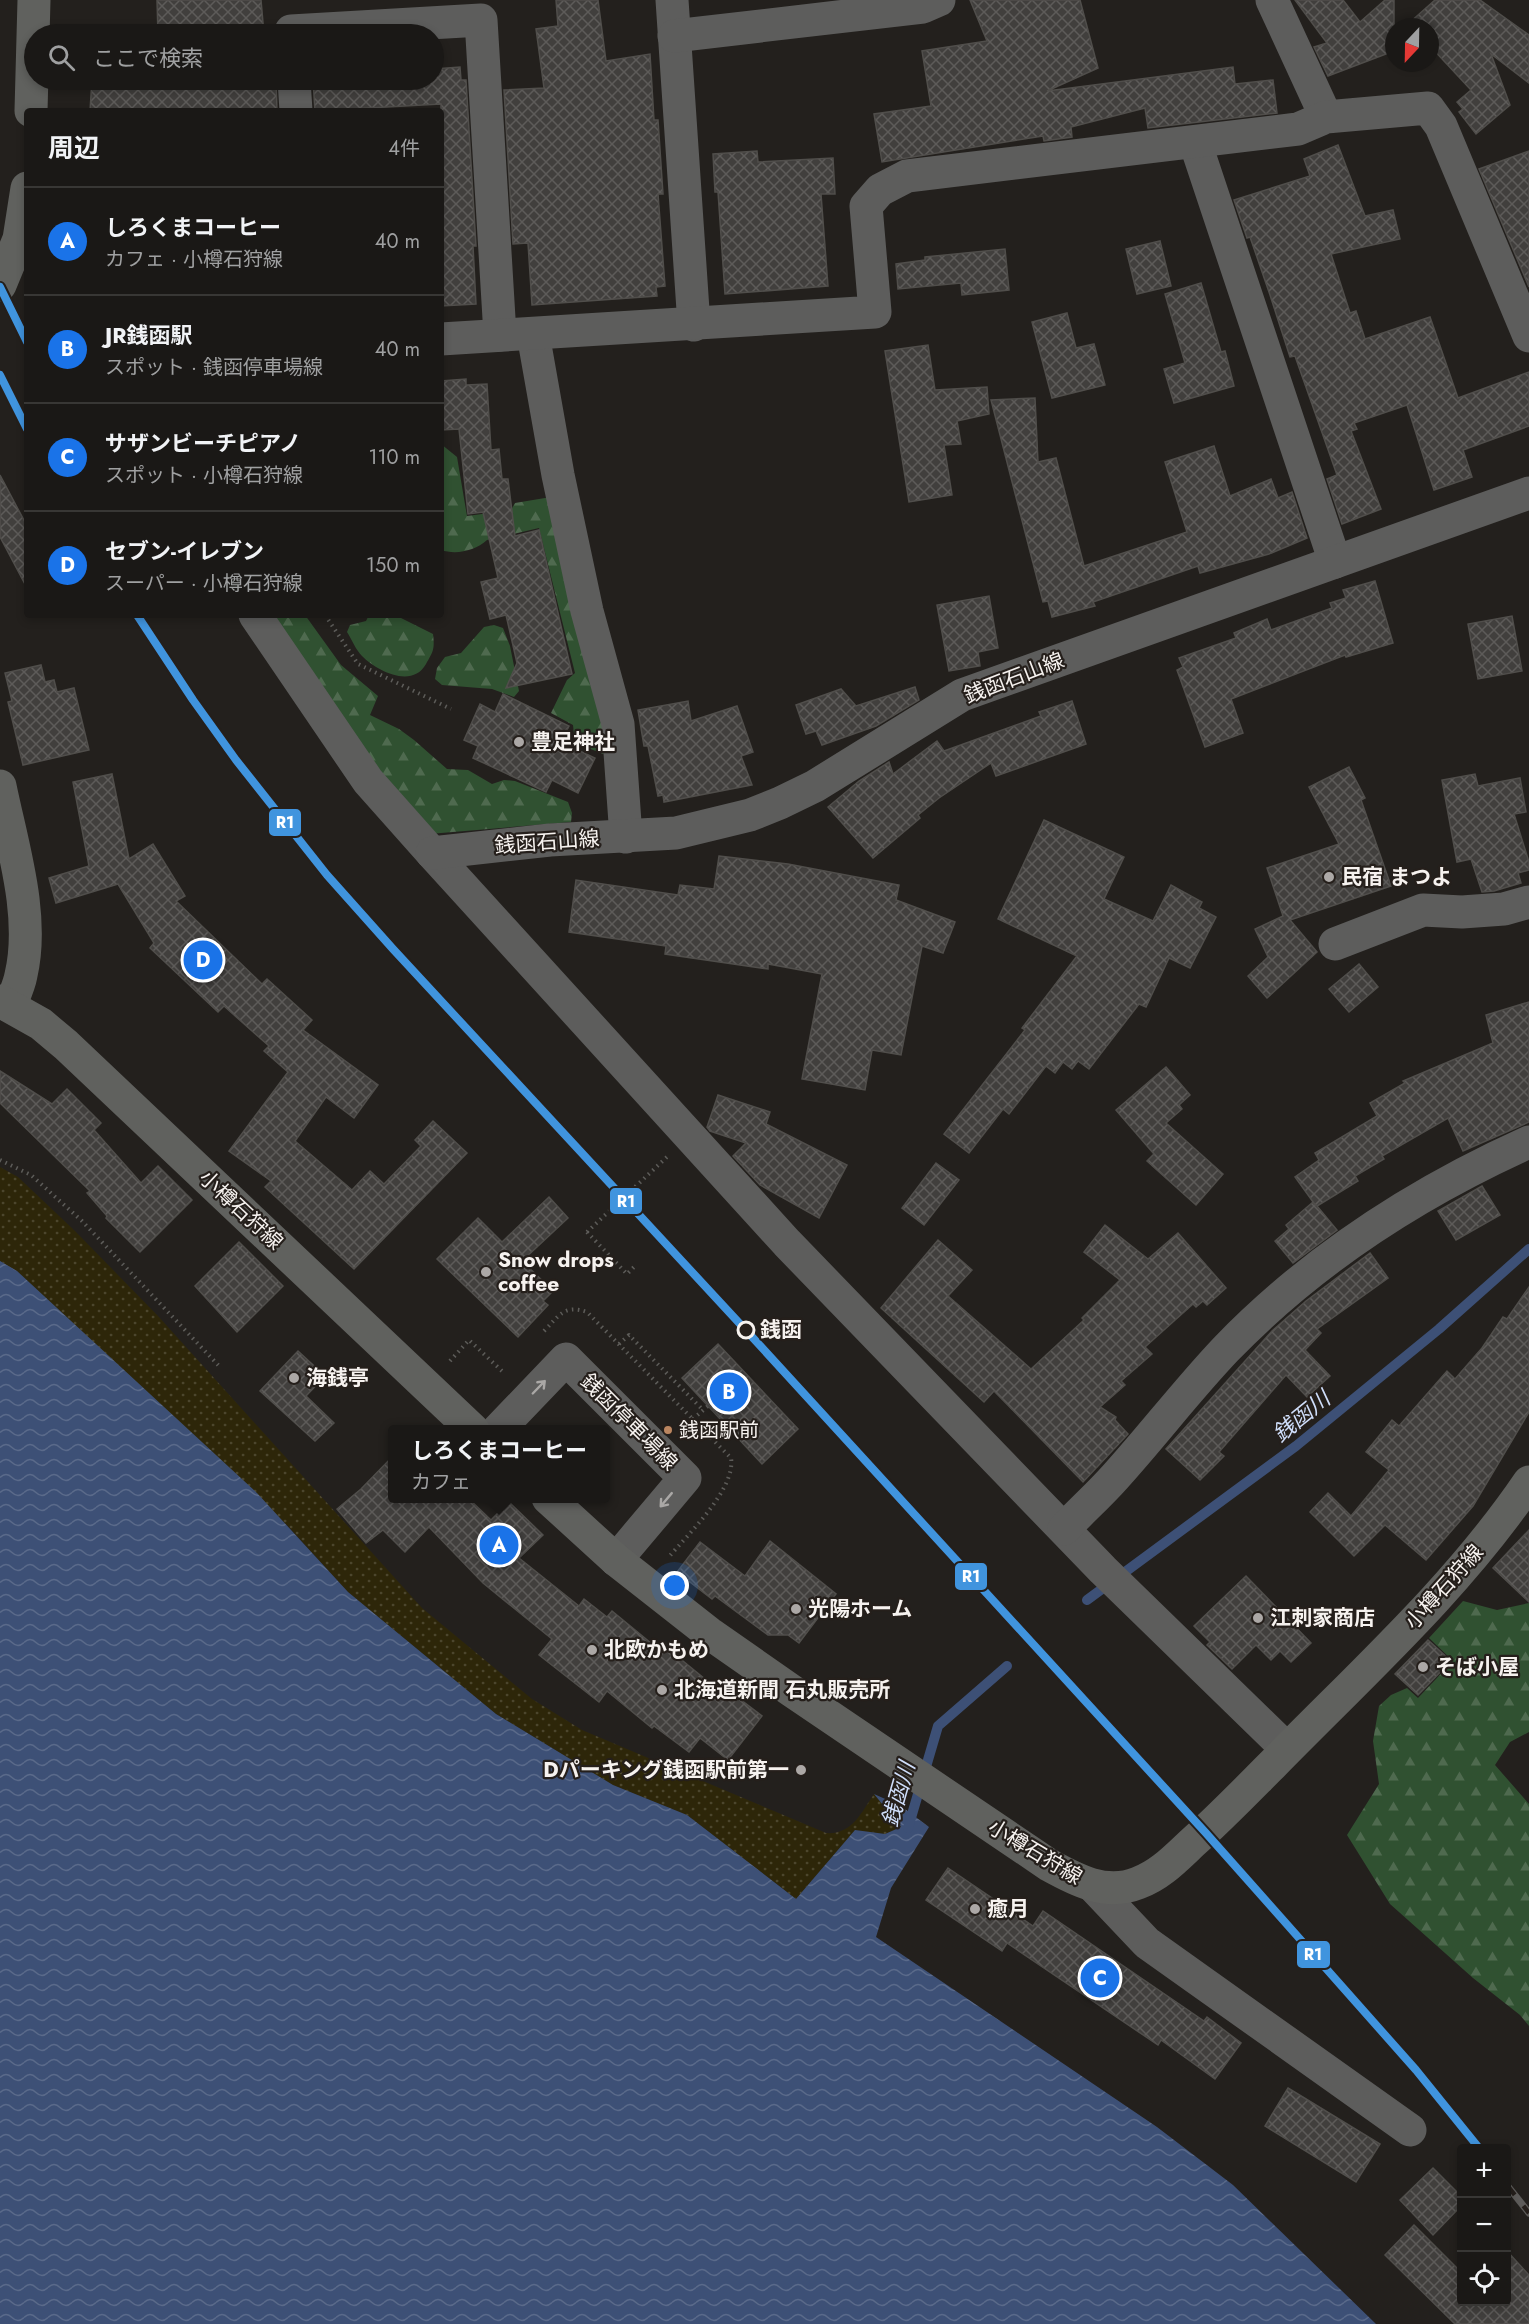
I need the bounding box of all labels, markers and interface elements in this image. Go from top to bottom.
north arrow [1385,18,1439,72]
search box [24,24,444,90]
icon: search [45,41,78,74]
text: ここで検索 [93,42,203,74]
text: 周辺 [48,129,100,167]
text: 4件 [388,134,420,163]
text: しろくまコーヒー [105,211,281,243]
text: A [60,227,75,256]
text: 40 m [375,227,420,256]
text: カフェ · 小樽石狩線 [105,245,283,274]
text: JR銭函駅 [105,319,193,351]
text: B [61,335,74,364]
text: 40 m [375,335,420,364]
text: スポット · 銭函停車場線 [105,353,323,382]
text: サザンビーチピアノ [105,427,301,459]
text: C [60,443,75,472]
text: 110 m [368,443,420,472]
text: スポット · 小樽石狩線 [105,461,303,490]
text: セブン-イレブン [105,535,264,567]
text: D [60,551,75,580]
text: 150 m [366,551,420,580]
text: スーパー · 小樽石狩線 [105,569,303,598]
street label: 銭函石山線 [960,645,1068,711]
place label: 豊足神社 [531,727,615,757]
marker: 豊足神社 [512,735,526,749]
line badge: R1 [268,808,302,837]
text: R1 [276,811,294,834]
street label: 銭函石山線 [494,823,600,861]
place label: 民宿 まつよ [1341,862,1452,892]
marker: 民宿 まつよ [1322,870,1336,884]
pin: D [184,938,222,982]
street label: 小樽石狩線 [192,1163,290,1257]
line badge: R1 [609,1187,643,1215]
text: R1 [617,1190,635,1213]
place label: Snow drops coffee [498,1245,614,1299]
marker: Snow drops coffee [479,1265,493,1279]
place label: 銭函 [760,1315,802,1345]
marker: 銭函 [737,1321,755,1339]
place label: 海銭亭 [306,1363,369,1393]
street label: 銭函停車場線 [574,1367,684,1477]
pin: B [710,1370,748,1414]
marker: 海銭亭 [287,1371,301,1385]
one-way arrow [531,1380,546,1395]
water label: 銭函川 [1265,1382,1338,1449]
place label: 銭函駅前 [679,1416,759,1445]
marker: 銭函駅前 [662,1424,674,1436]
popup [388,1425,610,1503]
text: しろくまコーヒー [411,1434,587,1466]
text: カフェ [411,1468,471,1497]
one-way arrow [660,1492,673,1508]
pin: A [480,1522,518,1568]
street label: 小樽石狩線 [1398,1538,1490,1636]
line badge: R1 [954,1562,988,1591]
text: R1 [962,1565,980,1588]
your location [660,1571,689,1600]
place label: 光陽ホーム [808,1594,912,1624]
marker: 光陽ホーム [789,1602,803,1616]
place label: 江刺家商店 [1270,1603,1375,1633]
marker: 江刺家商店 [1251,1611,1265,1625]
place label: 北欧かもめ [604,1635,709,1665]
marker: 北欧かもめ [585,1643,599,1657]
place label: そば小屋 [1435,1652,1519,1682]
marker: そば小屋 [1416,1660,1430,1674]
place label: 北海道新聞 石丸販売所 [674,1675,890,1705]
marker: 北海道新聞 石丸販売所 [655,1683,669,1697]
place label: Dパーキング銭函駅前第一 [543,1755,789,1785]
water label: 銭函川 [874,1756,923,1830]
marker: Dパーキング銭函駅前第一 [794,1763,808,1777]
street label: 小樽石狩線 [982,1812,1088,1892]
place label: 癒月 [987,1894,1029,1924]
marker: 癒月 [968,1902,982,1916]
line badge: R1 [1296,1940,1331,1969]
text: R1 [1304,1943,1322,1966]
pin: C [1080,1956,1120,2000]
map controls [1457,2144,1511,2306]
button: + [1457,2144,1511,2198]
button: − [1457,2198,1511,2252]
button: locate [1457,2252,1511,2306]

